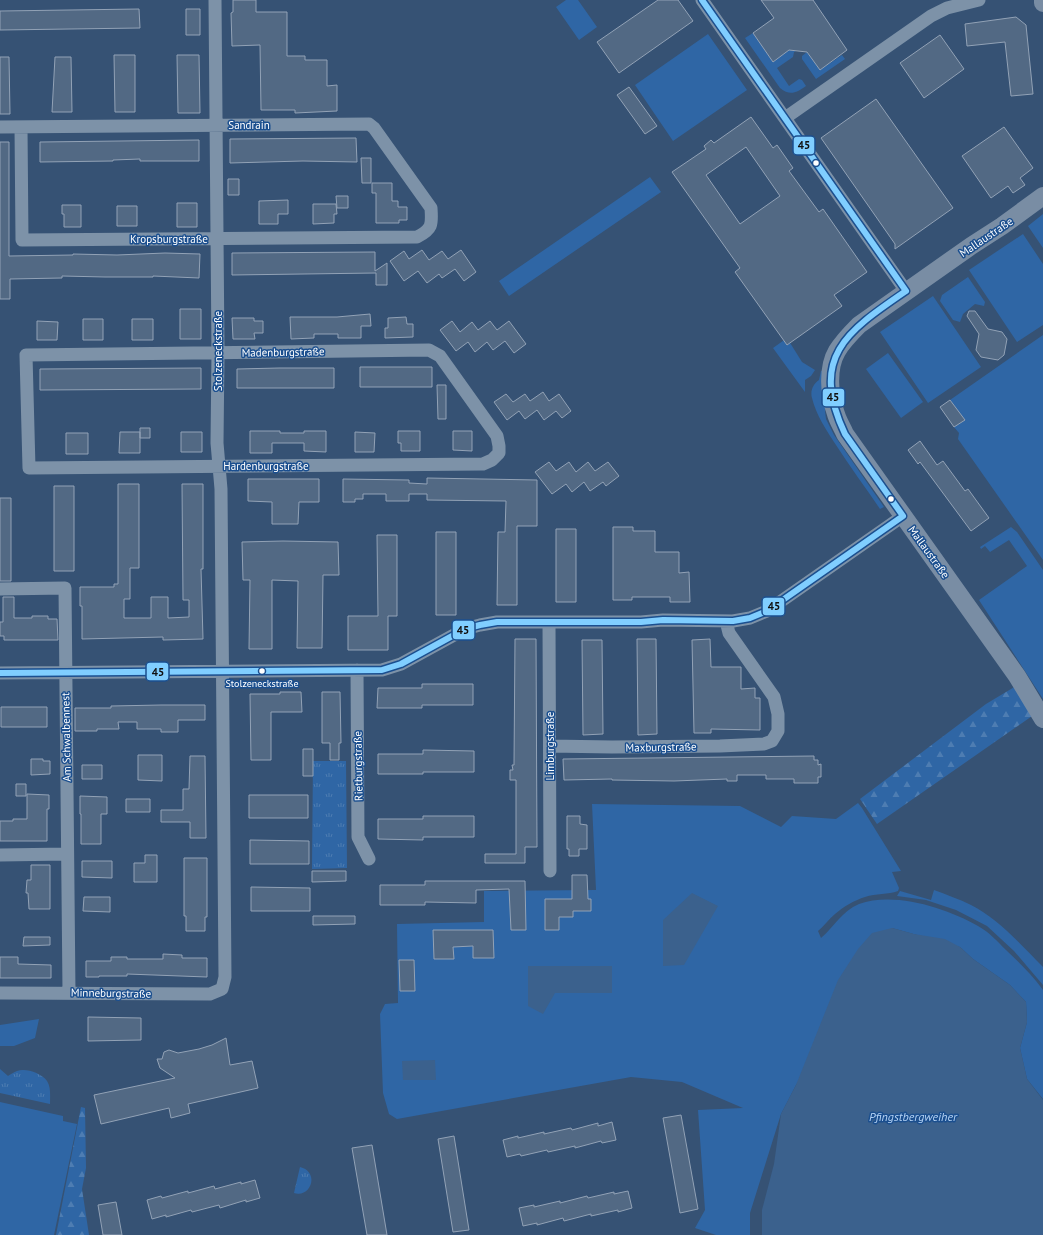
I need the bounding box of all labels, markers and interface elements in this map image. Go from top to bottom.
street label: Sandrain [228,118,270,132]
line badge: 45 [793,136,815,155]
text: 45 [798,138,810,152]
unlabelled marker [811,158,821,168]
street label: Mallaustraße [957,214,1016,260]
street label: Kropsburgstraße [130,232,208,246]
street label: Stolzeneckstraße [211,310,225,391]
street label: Madenburgstraße [241,344,325,360]
line badge: 45 [822,388,845,407]
text: 45 [827,390,839,404]
street label: Hardenburgstraße [223,459,309,473]
unlabelled marker [886,494,896,504]
street label: Mallaustraße [905,523,953,581]
line badge: 45 [762,597,785,616]
text: 45 [768,599,780,613]
line badge: 45 [452,620,475,640]
text: 45 [457,623,469,637]
line badge: 45 [146,662,169,681]
text: 45 [152,665,164,679]
marker: Stolzeneckstraße [257,666,267,676]
place label: Stolzeneckstraße [226,677,298,690]
street label: Am Schwalbennest [58,692,74,782]
street label: Limburgstraße [543,711,557,780]
street label: Rietburgstraße [350,730,366,801]
street label: Maxburgstraße [625,739,697,755]
street label: Minneburgstraße [71,985,152,1001]
water label: Pfingstbergweiher [869,1109,958,1124]

